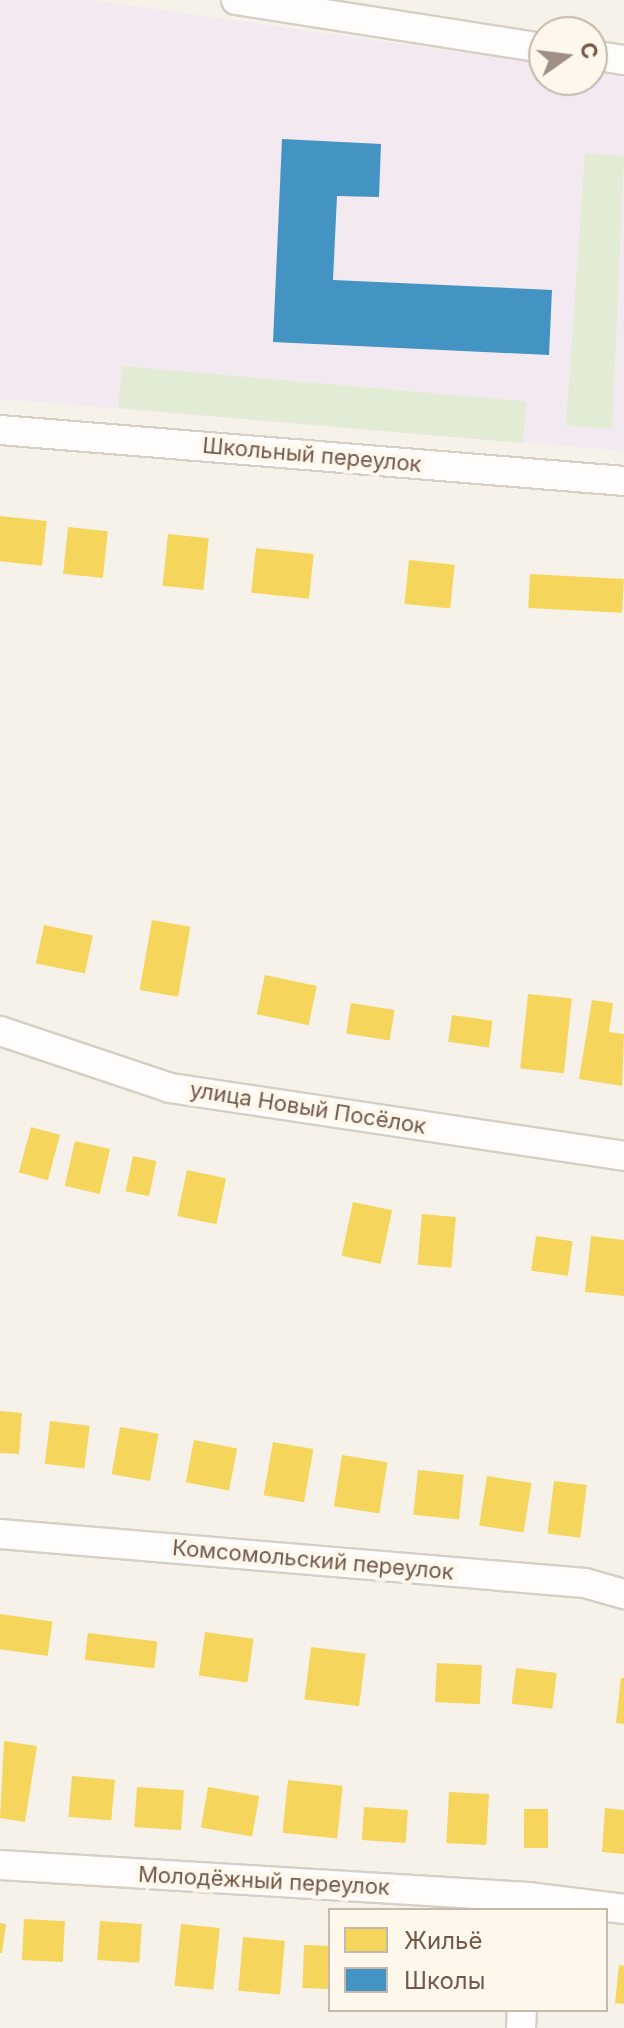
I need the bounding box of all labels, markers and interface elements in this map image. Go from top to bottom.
north arrow [528,16,608,96]
text: С [575,40,604,62]
street label: Школьный переулок [201,432,423,478]
street label: улица Новый Посёлок [188,1076,428,1140]
street label: Комсомольский переулок [171,1535,455,1585]
street label: Молодёжный переулок [137,1861,391,1901]
legend [328,1908,608,2012]
text: Жильё [404,1926,482,1955]
text: Школы [404,1966,485,1995]

